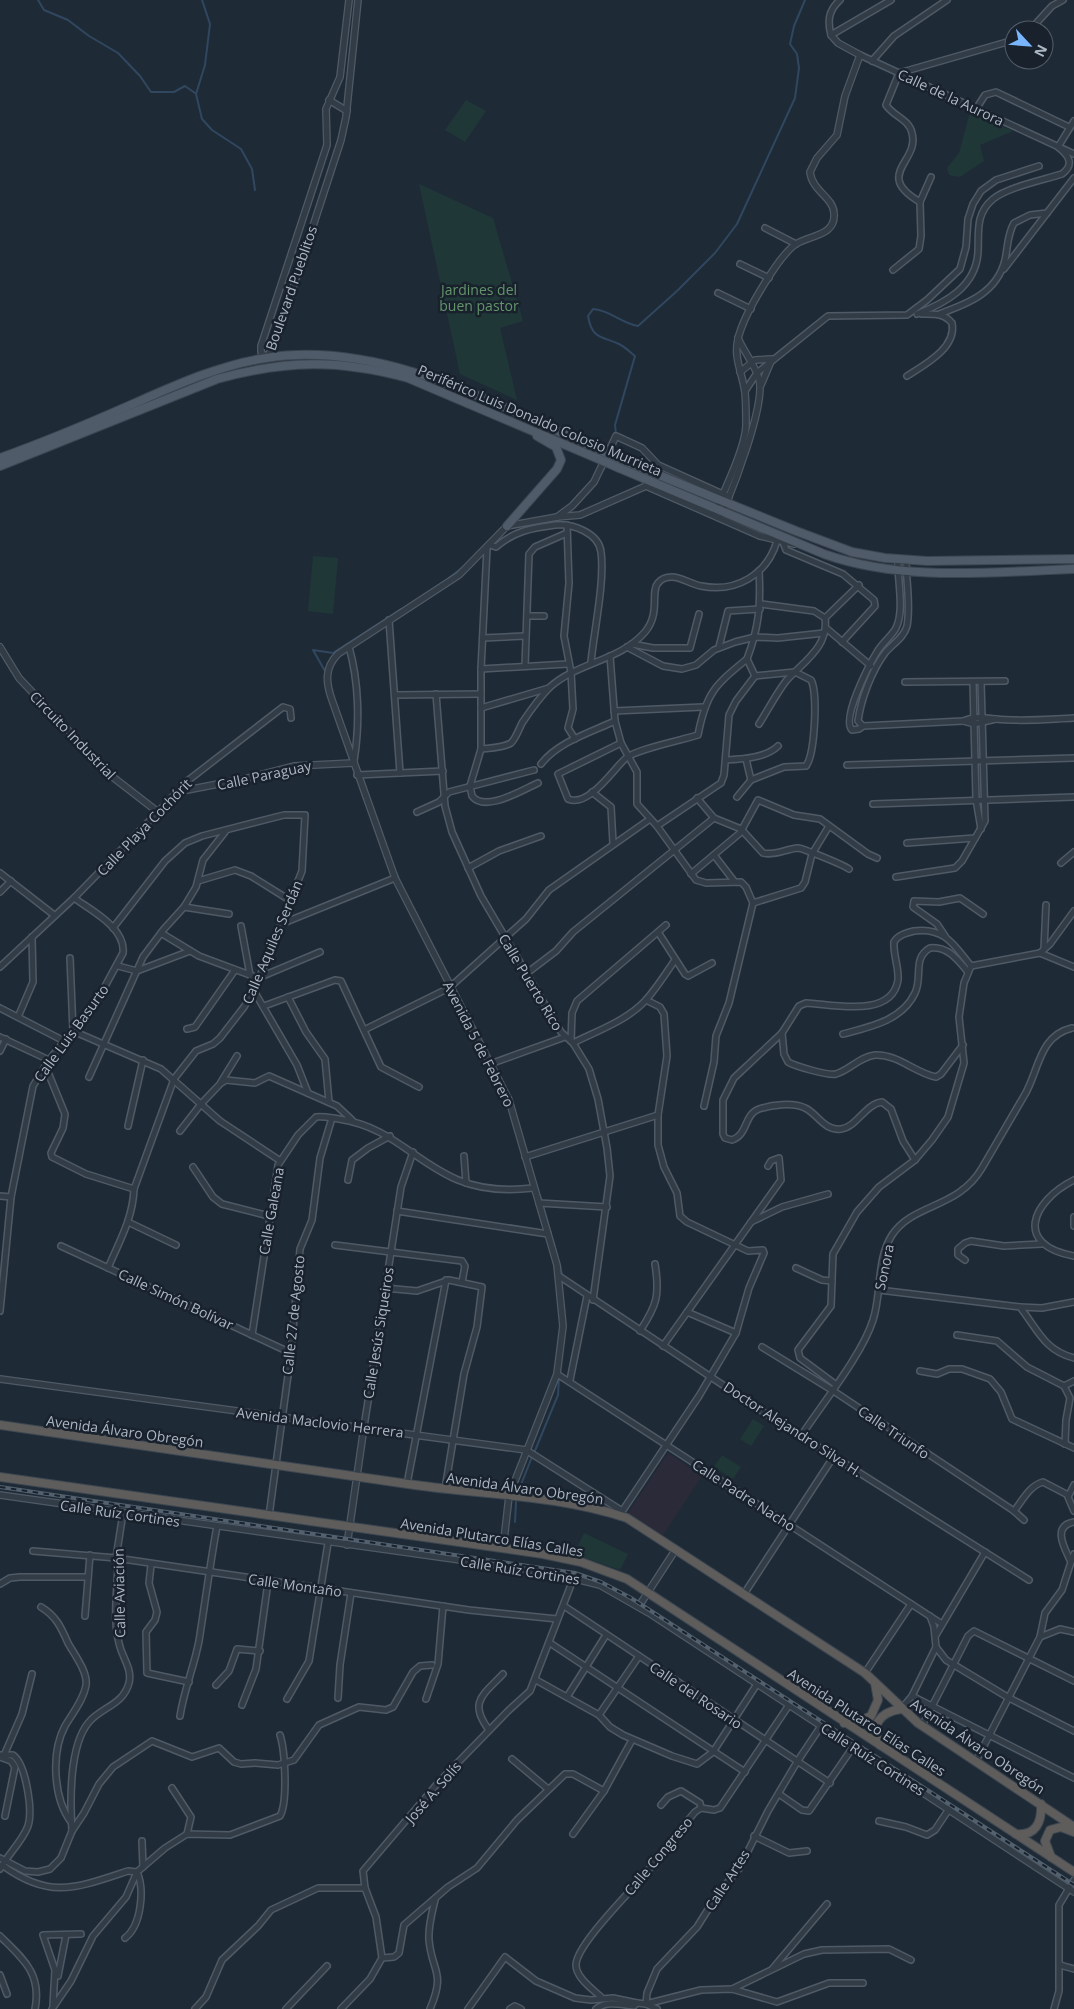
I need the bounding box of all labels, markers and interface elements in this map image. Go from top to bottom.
north arrow [1004,20,1054,70]
text: N [1030,42,1052,60]
street label: Calle de la Aurora [895,64,1007,130]
street label: Boulevard Pueblitos [261,223,321,353]
park label: Jardines del buen pastor [439,280,519,315]
street label: Periférico Luis Donaldo Colosio Murrieta [415,360,665,480]
street label: Circuito Industrial [26,687,120,783]
street label: Calle Paraguay [215,756,314,794]
street label: Calle Playa Cochórit [93,774,195,880]
street label: Calle Aquiles Serdán [237,877,307,1007]
street label: Calle Puerto Rico [495,930,567,1034]
street label: Avenida 5 de Febrero [439,978,519,1110]
street label: Calle Luis Basurto [29,980,113,1086]
street label: Calle Galeana [254,1166,288,1256]
street label: Sonora [870,1242,898,1292]
street label: Calle 27 de Agosto [277,1254,309,1376]
street label: Calle Simón Bolívar [115,1264,237,1334]
street label: Calle Jesús Siqueiros [358,1266,398,1400]
street label: Doctor Alejandro Silva H. [720,1377,866,1481]
street label: Calle Triunfo [855,1401,933,1463]
street label: Avenida Maclovio Herrera [235,1402,405,1442]
street label: Avenida Álvaro Obregón [45,1411,205,1451]
street label: Calle Padre Nacho [689,1455,799,1535]
street label: Avenida Álvaro Obregón [445,1468,605,1508]
street label: Calle Ruíz Cortines [59,1495,181,1531]
street label: Avenida Plutarco Elías Calles [399,1513,585,1561]
street label: Calle Aviación [109,1548,129,1638]
street label: Calle Ruíz Cortines [459,1551,581,1589]
street label: Calle Montaño [247,1569,343,1601]
street label: Calle del Rosario [646,1657,746,1733]
street label: Avenida Plutarco Elías Calles [784,1664,950,1780]
street label: Avenida Álvaro Obregón [907,1694,1049,1798]
street label: Calle Ruíz Cortines [817,1718,929,1800]
street label: José A. Solís [399,1757,465,1829]
street label: Calle Congreso [619,1813,697,1899]
street label: Calle Artes [700,1846,754,1914]

